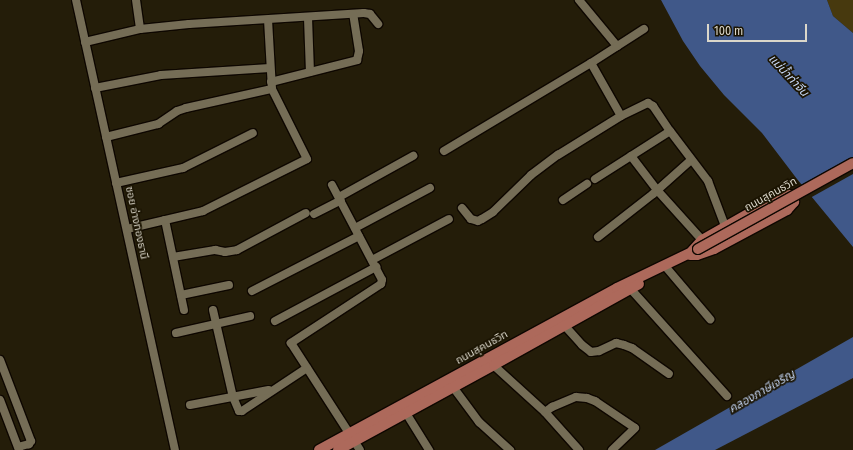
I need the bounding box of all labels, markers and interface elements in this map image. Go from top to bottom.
scale bar [709,16,809,42]
text: 100 m [714,24,743,38]
water label: แม่น้ำท่าจีน [765,52,811,100]
street label: ถนนสุคนธวิท [742,175,800,215]
street label: ซอย อ่างทองธานี [122,185,150,261]
street label: ถนนสุคนธวิท [453,328,511,368]
water label: คลองภาษีเจริญ [726,367,798,417]

